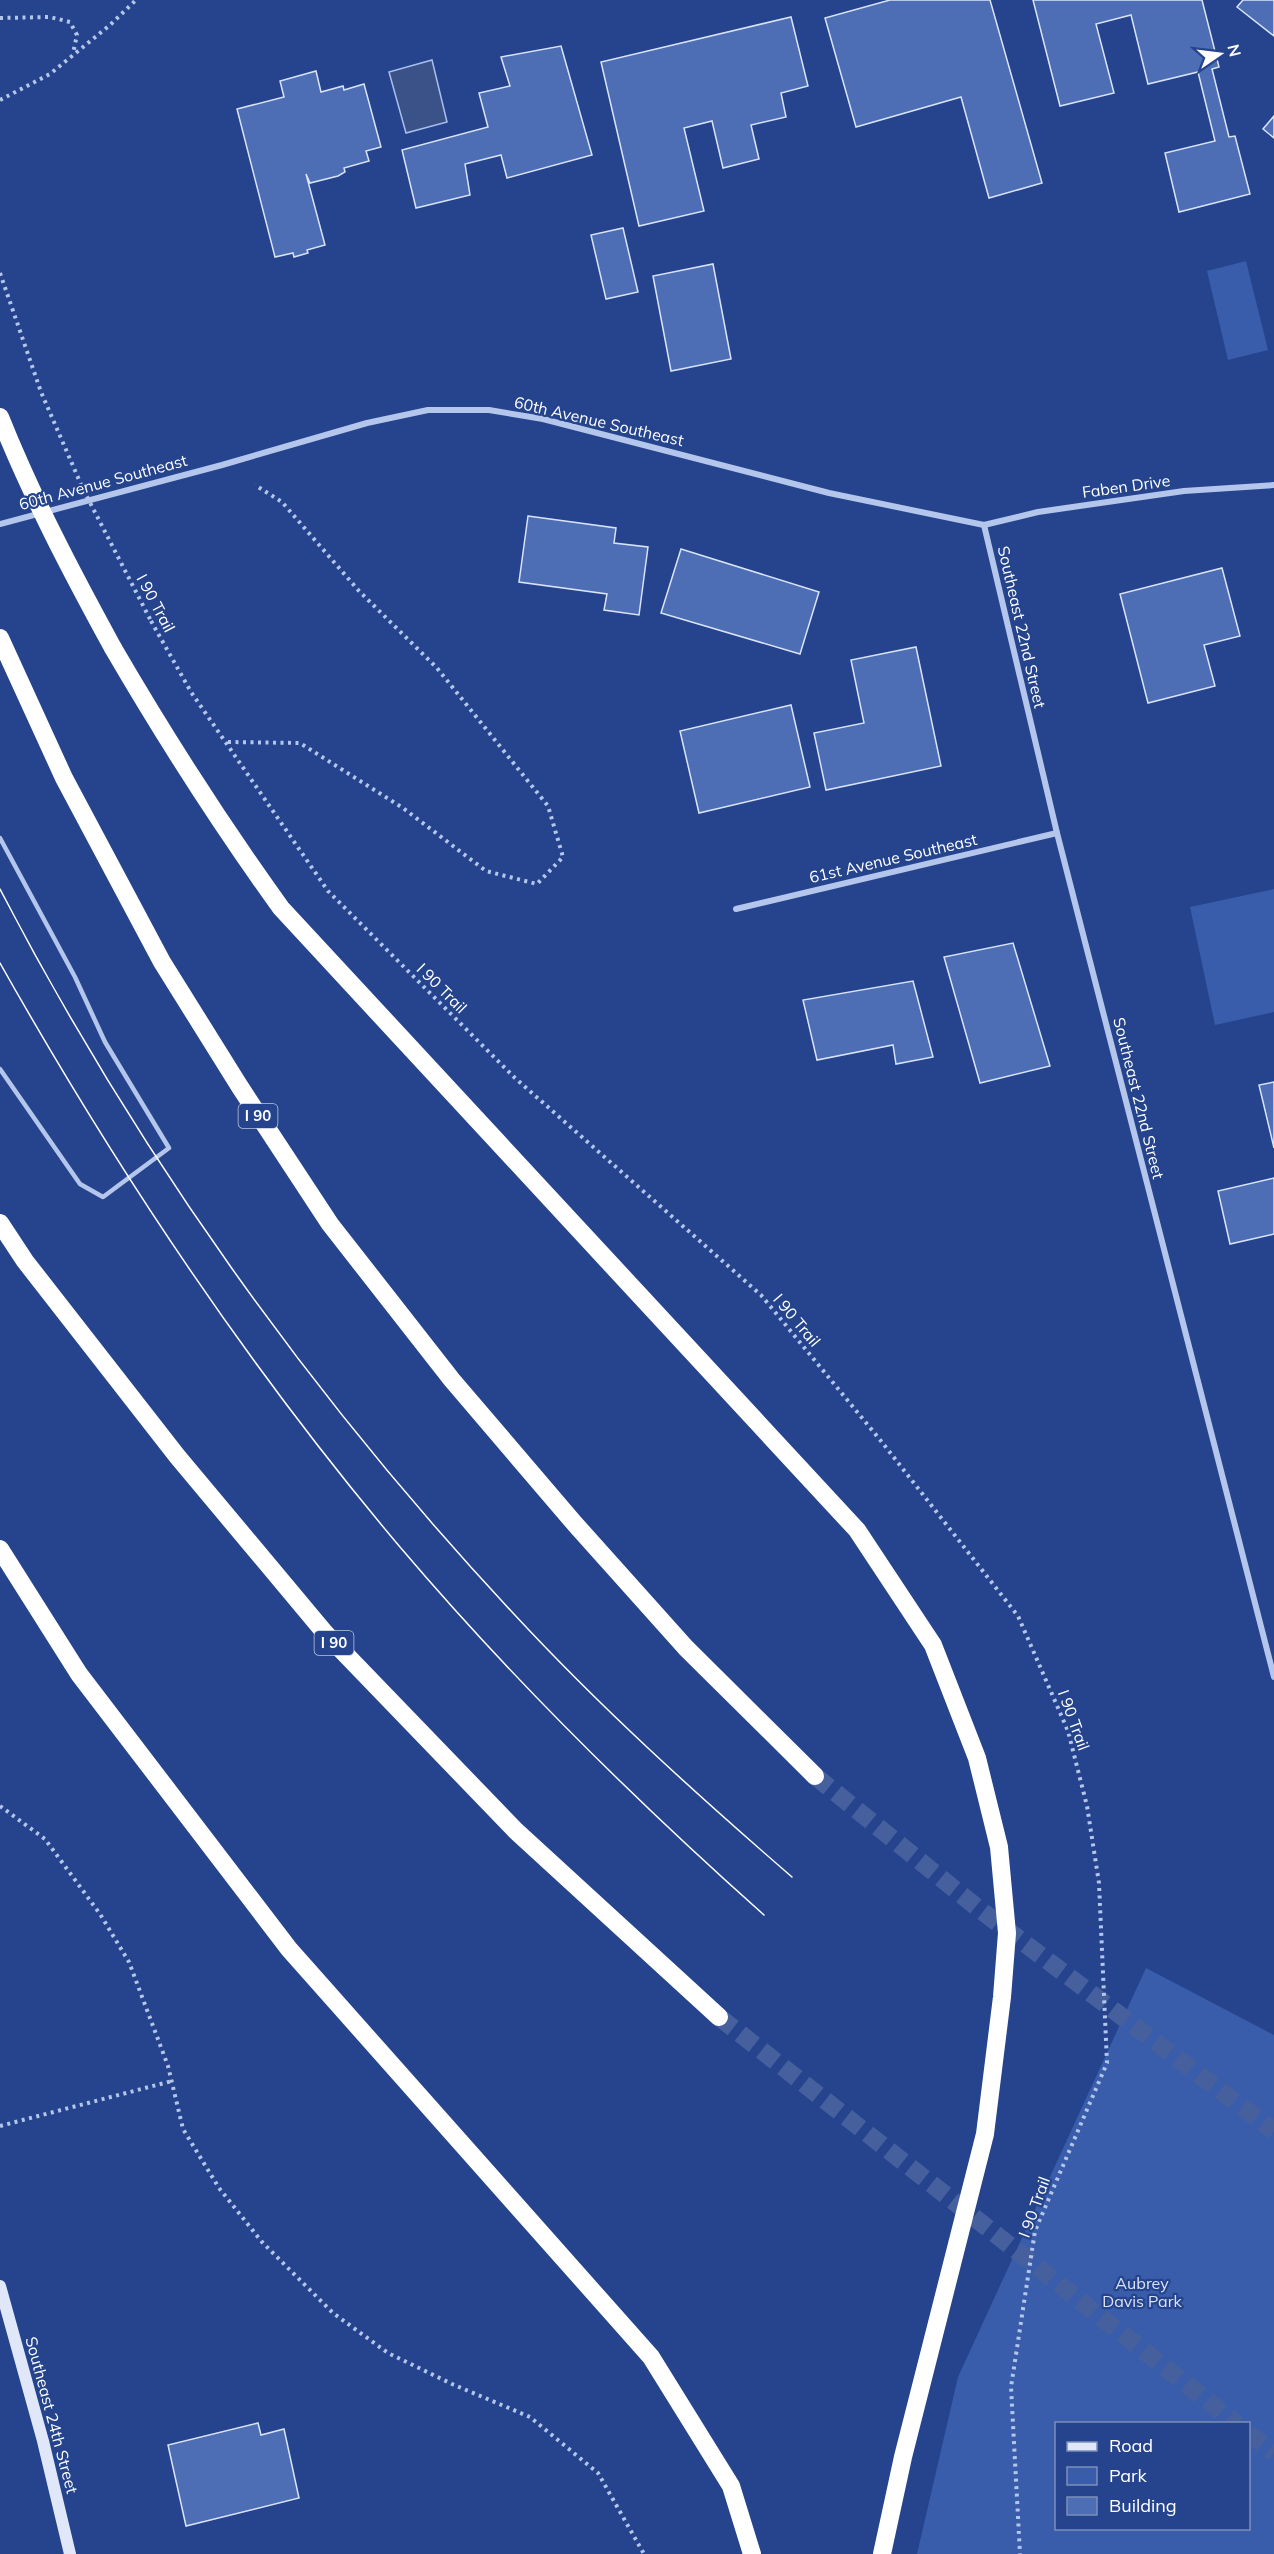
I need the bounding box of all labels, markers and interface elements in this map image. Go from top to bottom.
north arrow [1190,24,1250,84]
text: N [1223,42,1246,59]
street label: 60th Avenue Southeast [512,392,686,450]
street label: 60th Avenue Southeast [17,450,190,514]
street label: Faben Drive [1081,470,1171,502]
street label: Southeast 22nd Street [994,544,1050,710]
street label: I 90 Trail [132,570,180,636]
street label: 61st Avenue Southeast [807,829,979,887]
street label: I 90 Trail [413,959,471,1017]
street label: Southeast 22nd Street [1109,1015,1169,1181]
road number: I 90 [238,1104,278,1128]
street label: I 90 Trail [769,1289,825,1351]
road number: I 90 [314,1631,354,1655]
street label: I 90 Trail [1054,1687,1094,1753]
street label: I 90 Trail [1014,2174,1054,2240]
park label: Aubrey Davis Park [1102,2273,1183,2311]
street label: Southeast 24th Street [21,2334,83,2496]
legend [1055,2422,1250,2530]
text: Road [1109,2434,1153,2457]
text: Park [1109,2464,1148,2487]
text: Building [1109,2494,1177,2517]

